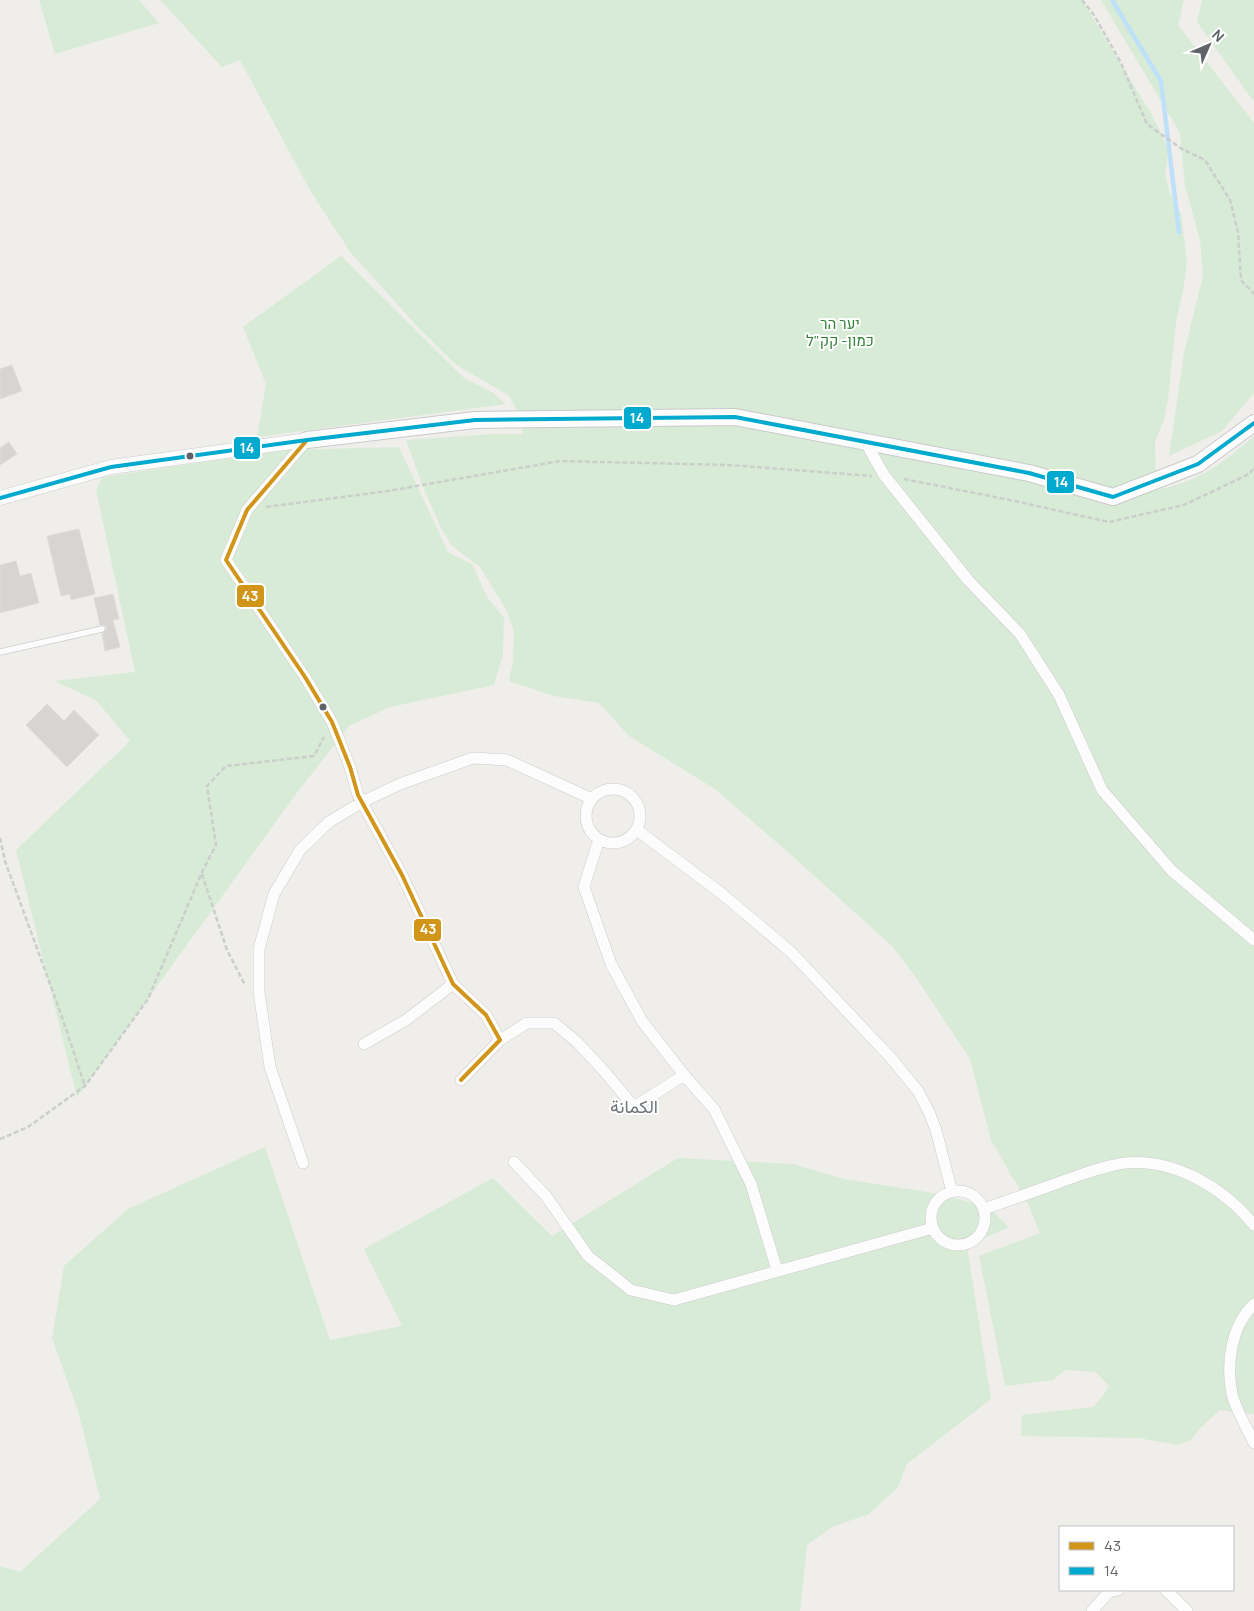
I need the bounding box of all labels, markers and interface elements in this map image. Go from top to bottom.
north arrow [1184,20,1234,70]
text: N [1208,25,1229,46]
park label: יער הר כמון- קק"ל [806,313,874,351]
line badge: 14 [623,406,652,430]
text: 14 [630,408,644,427]
line badge: 14 [233,436,261,460]
text: 14 [240,438,254,457]
unlabelled marker [185,451,195,461]
line badge: 14 [1046,470,1075,494]
text: 14 [1054,472,1068,491]
line badge: 43 [236,584,265,608]
text: 43 [242,586,258,605]
unlabelled marker [318,702,328,712]
line badge: 43 [413,918,442,942]
text: 43 [420,919,436,938]
district label: الكمانة [610,1094,658,1118]
legend [1059,1526,1234,1591]
text: 43 [1104,1535,1121,1556]
text: 14 [1104,1560,1119,1581]

